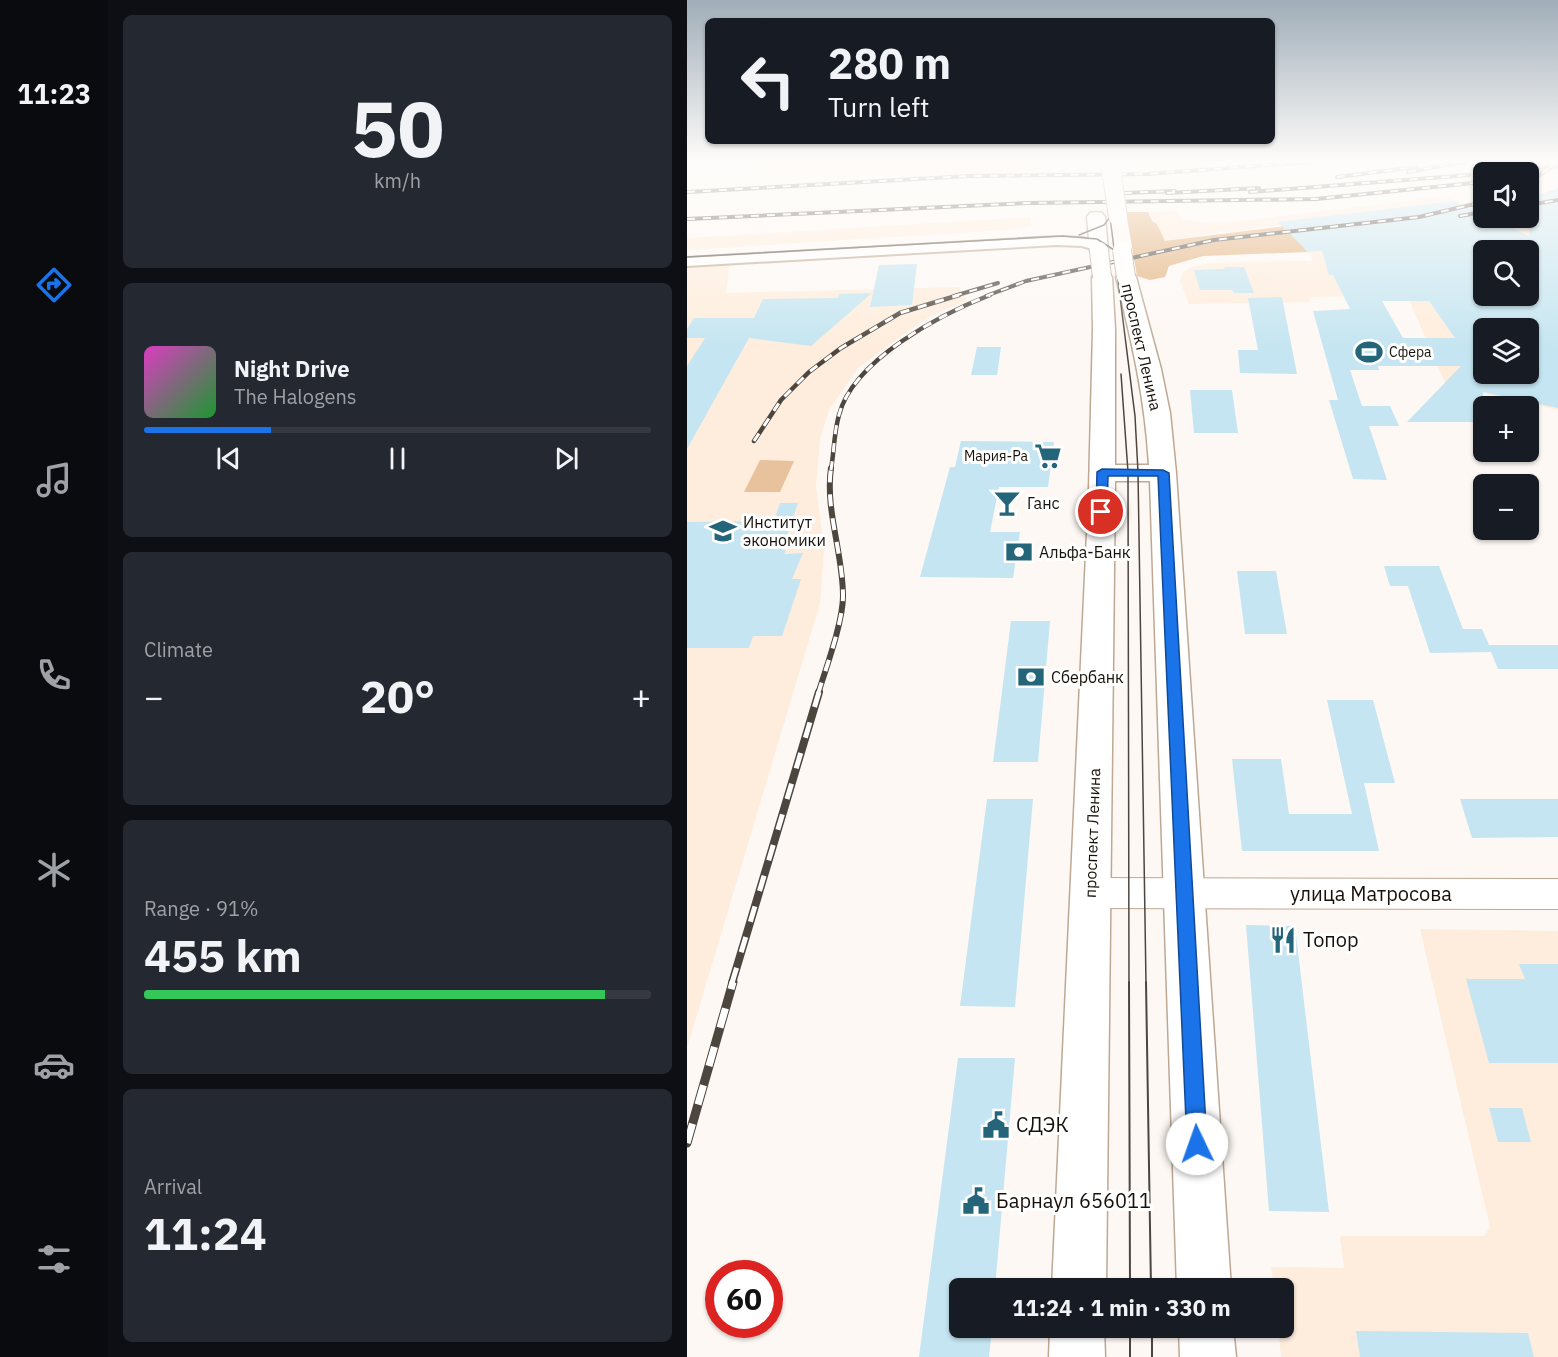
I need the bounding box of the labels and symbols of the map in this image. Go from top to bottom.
street label: проспект Ленина [1118,281,1166,413]
sports icon: Сфера [1354,337,1384,367]
place label: Сфера [1389,343,1432,361]
supermarket icon: Мария-Ра [1033,441,1063,471]
place label: Мария-Ра [964,447,1029,465]
pin [1075,486,1126,537]
bar icon: Ганс [992,488,1022,518]
place label: Ганс [1027,493,1060,513]
place label: Институт экономики [743,512,826,550]
school or university icon: Институт экономики [708,516,738,546]
bank icon: Альфа-Банк [1004,537,1034,567]
place label: Альфа-Банк [1039,542,1131,562]
bank icon: Сбербанк [1016,662,1046,692]
place label: Сбербанк [1051,667,1124,687]
street label: проспект Ленина [1080,767,1104,898]
street label: улица Матросова [1290,880,1452,907]
restaurant icon: Топор [1268,925,1298,955]
place label: Топор [1303,926,1359,953]
public building icon: СДЭК [981,1110,1011,1140]
place label: СДЭК [1016,1111,1069,1138]
position arrow [1165,1112,1229,1176]
public building icon: Барнаул 656011 [961,1186,991,1216]
place label: Барнаул 656011 [996,1187,1151,1214]
speed limit sign: 60 [705,1260,783,1338]

